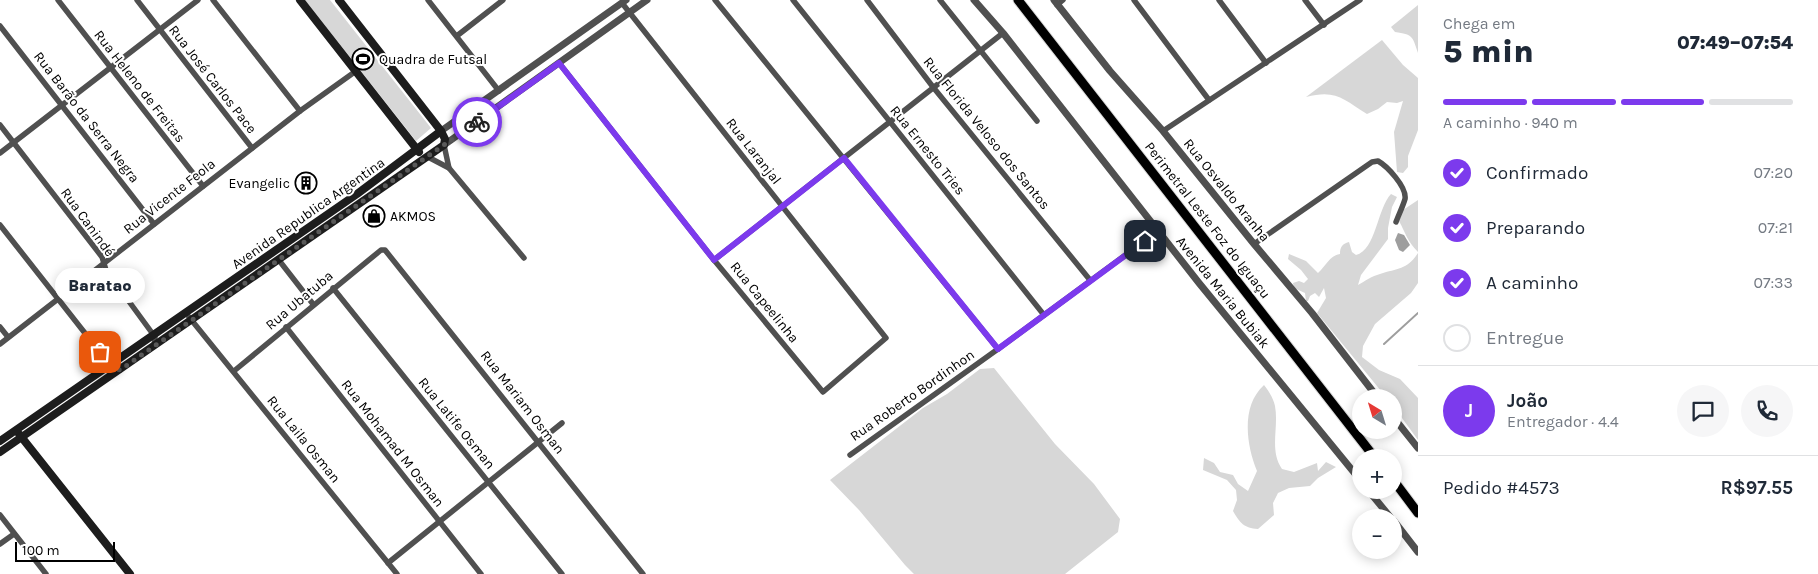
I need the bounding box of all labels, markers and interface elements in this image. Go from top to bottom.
text: Chega em [1443,14,1516,33]
street label: Rua José Carlos Pace [165,22,260,137]
street label: Rua Heleno de Freitas [90,27,189,146]
text: 07:49–07:54 [1677,32,1793,54]
text: 5 min [1443,33,1534,70]
sports icon: Quadra de Futsal [351,47,375,71]
street label: Rua Barão da Serra Negra [30,48,143,186]
place label: Quadra de Futsal [379,51,487,68]
street label: Rua Florida Veloso dos Santos [920,54,1054,213]
courier [452,97,502,147]
street label: Rua Ernesto Tries [886,102,969,198]
icon: bike [463,108,491,136]
text: A caminho · 940 m [1443,113,1578,132]
street label: Rua Laranjal [722,115,785,188]
street label: Rua Osvaldo Aranha [1180,135,1273,245]
street label: Perimetral Leste Foz do Iguaçu [1141,139,1274,302]
street label: Avenida Republica Argentina [228,154,388,273]
street label: Rua Vicente Feola [120,155,219,238]
icon: check [1443,159,1471,187]
text: Confirmado [1486,162,1588,184]
text: 07:20 [1754,163,1793,182]
building icon: Evangelic [294,171,318,195]
place label: Evangelic [229,175,290,192]
street label: Rua Canindé [57,185,118,260]
shop icon: AKMOS [362,204,386,228]
place label: AKMOS [390,208,436,225]
icon: check [1443,214,1471,242]
text: Preparando [1486,217,1585,239]
text: 07:21 [1758,218,1793,237]
pin [1124,220,1166,262]
icon: home [1131,227,1159,255]
street label: Avenida Maria Bubiak [1172,233,1273,352]
street label: Rua Capeelinha [727,258,803,346]
callout: Baratao [55,267,145,302]
street label: Rua Ubatuba [262,267,337,334]
icon: check [1443,269,1471,297]
text: A caminho [1486,272,1578,294]
text: 07:33 [1753,273,1793,292]
text: Baratao [68,276,132,295]
text: Entregue [1486,327,1564,349]
pin [79,331,121,373]
icon: bag [86,338,114,366]
street label: Rua Roberto Bordinhon [847,346,978,445]
street label: Rua Mariam Osman [477,347,568,457]
street label: Rua Latife Osman [415,374,499,472]
street label: Rua Mohamad M Osman [338,376,448,510]
button: chat [1677,385,1729,437]
button: phone [1741,385,1793,437]
north arrow [1352,389,1402,439]
map controls [1352,389,1402,559]
text: João [1507,390,1548,412]
street label: Rua Laila Osman [263,392,344,486]
text: J [1465,400,1473,422]
text: Entregador · 4.4 [1507,412,1619,431]
button: + [1352,449,1402,499]
text: Pedido #4573 [1443,477,1560,499]
text: R$97.55 [1720,477,1793,499]
button: − [1352,509,1402,559]
scale bar [15,539,115,562]
text: 100 m [22,542,60,559]

